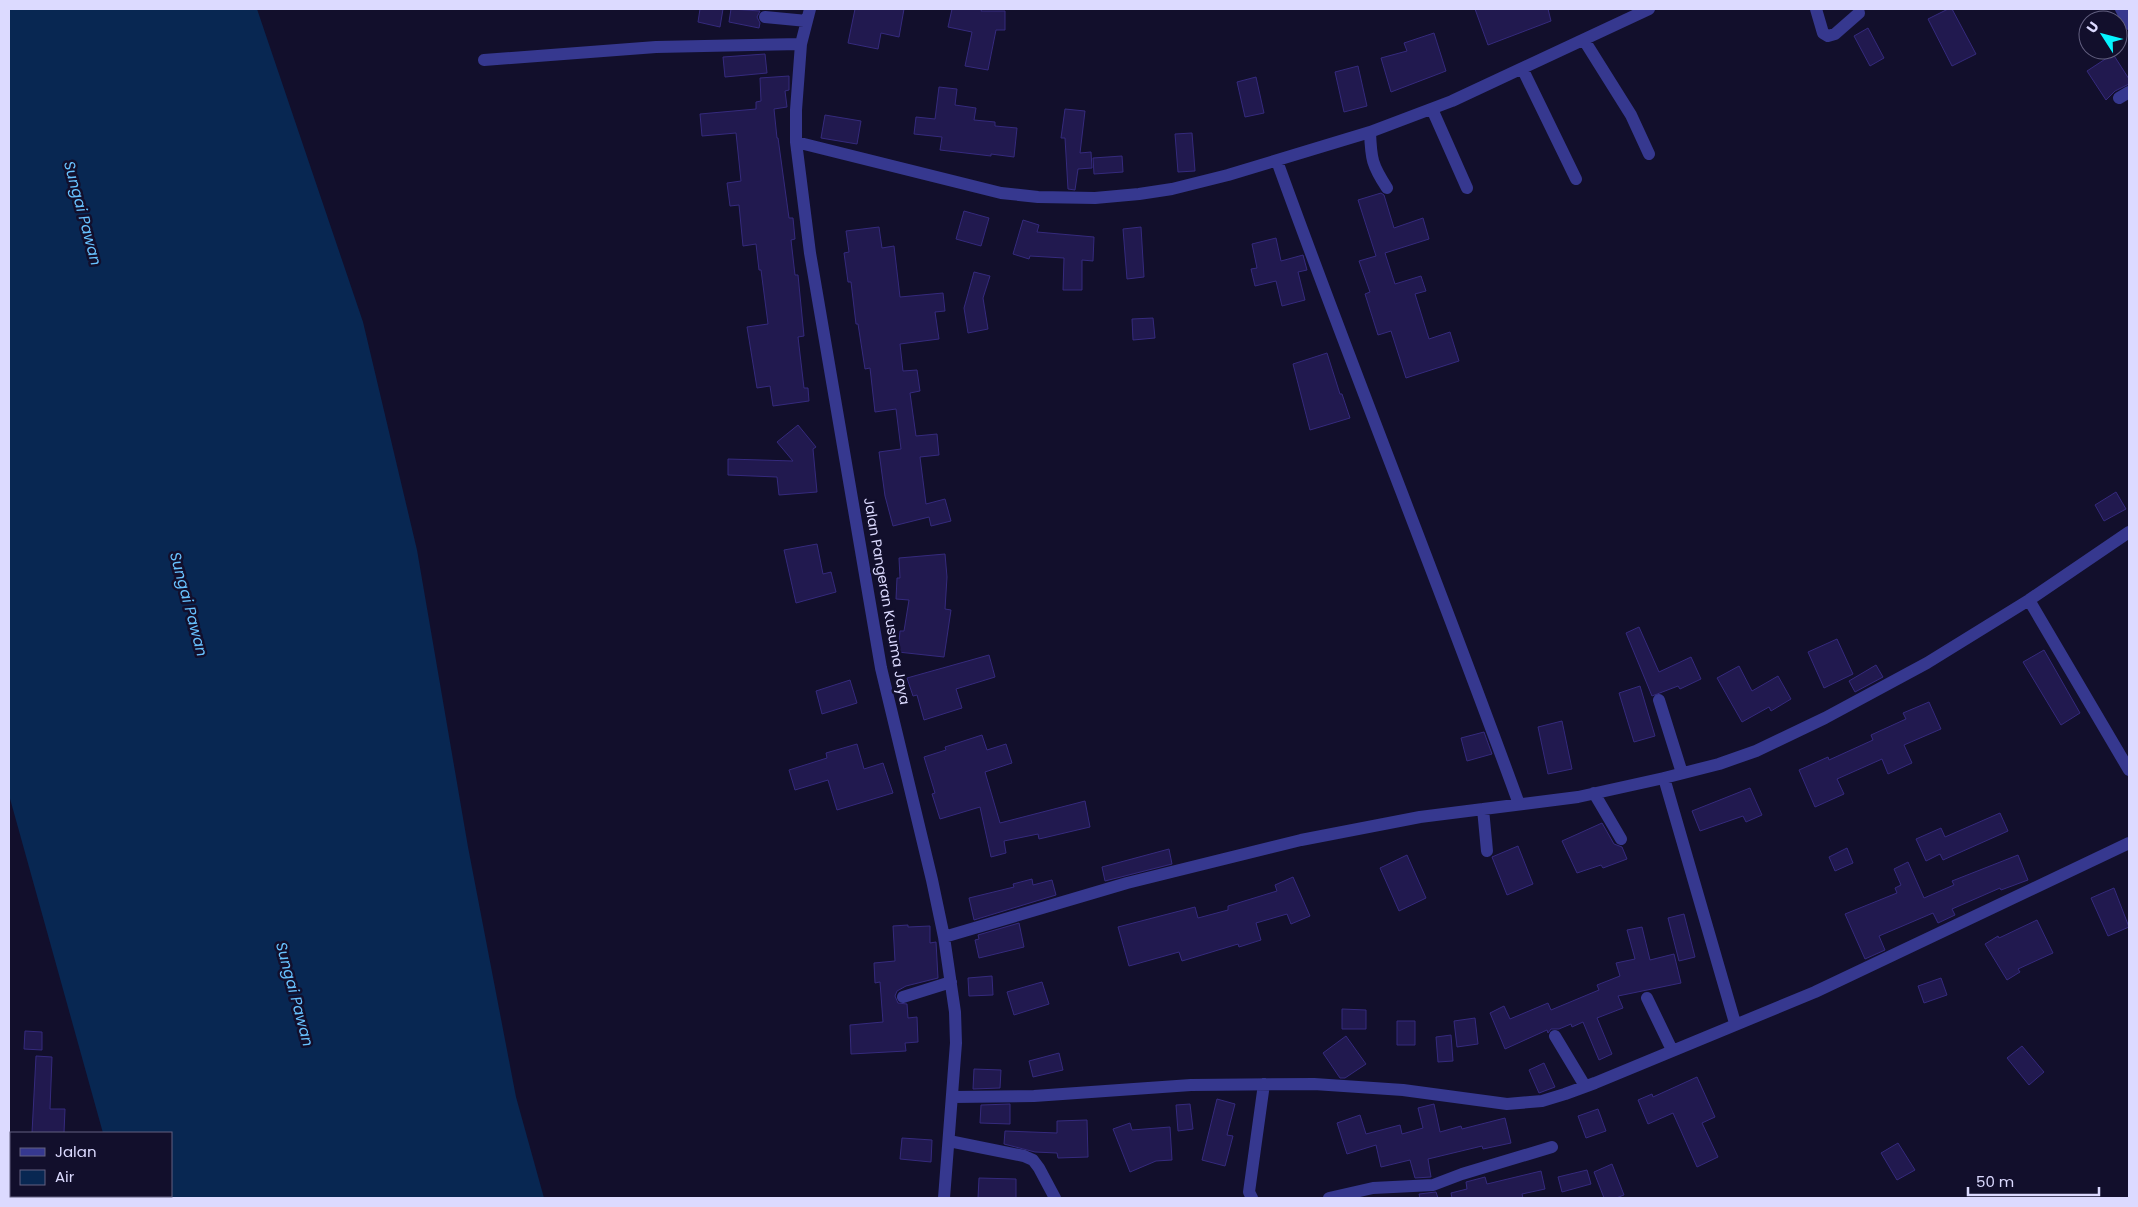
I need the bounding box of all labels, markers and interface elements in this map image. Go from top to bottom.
north arrow [2078,10,2128,60]
text: U [2081,17,2104,37]
water label: Sungai Pawan [59,158,107,268]
street label: Jalan Pangeran Kusuma Jaya [859,496,915,706]
water label: Sungai Pawan [165,549,213,659]
water label: Sungai Pawan [271,939,319,1049]
legend [10,1132,172,1197]
text: Jalan [55,1141,97,1162]
scale bar [1968,1164,2099,1196]
text: Air [55,1166,75,1187]
text: 50 m [1976,1171,2014,1192]

